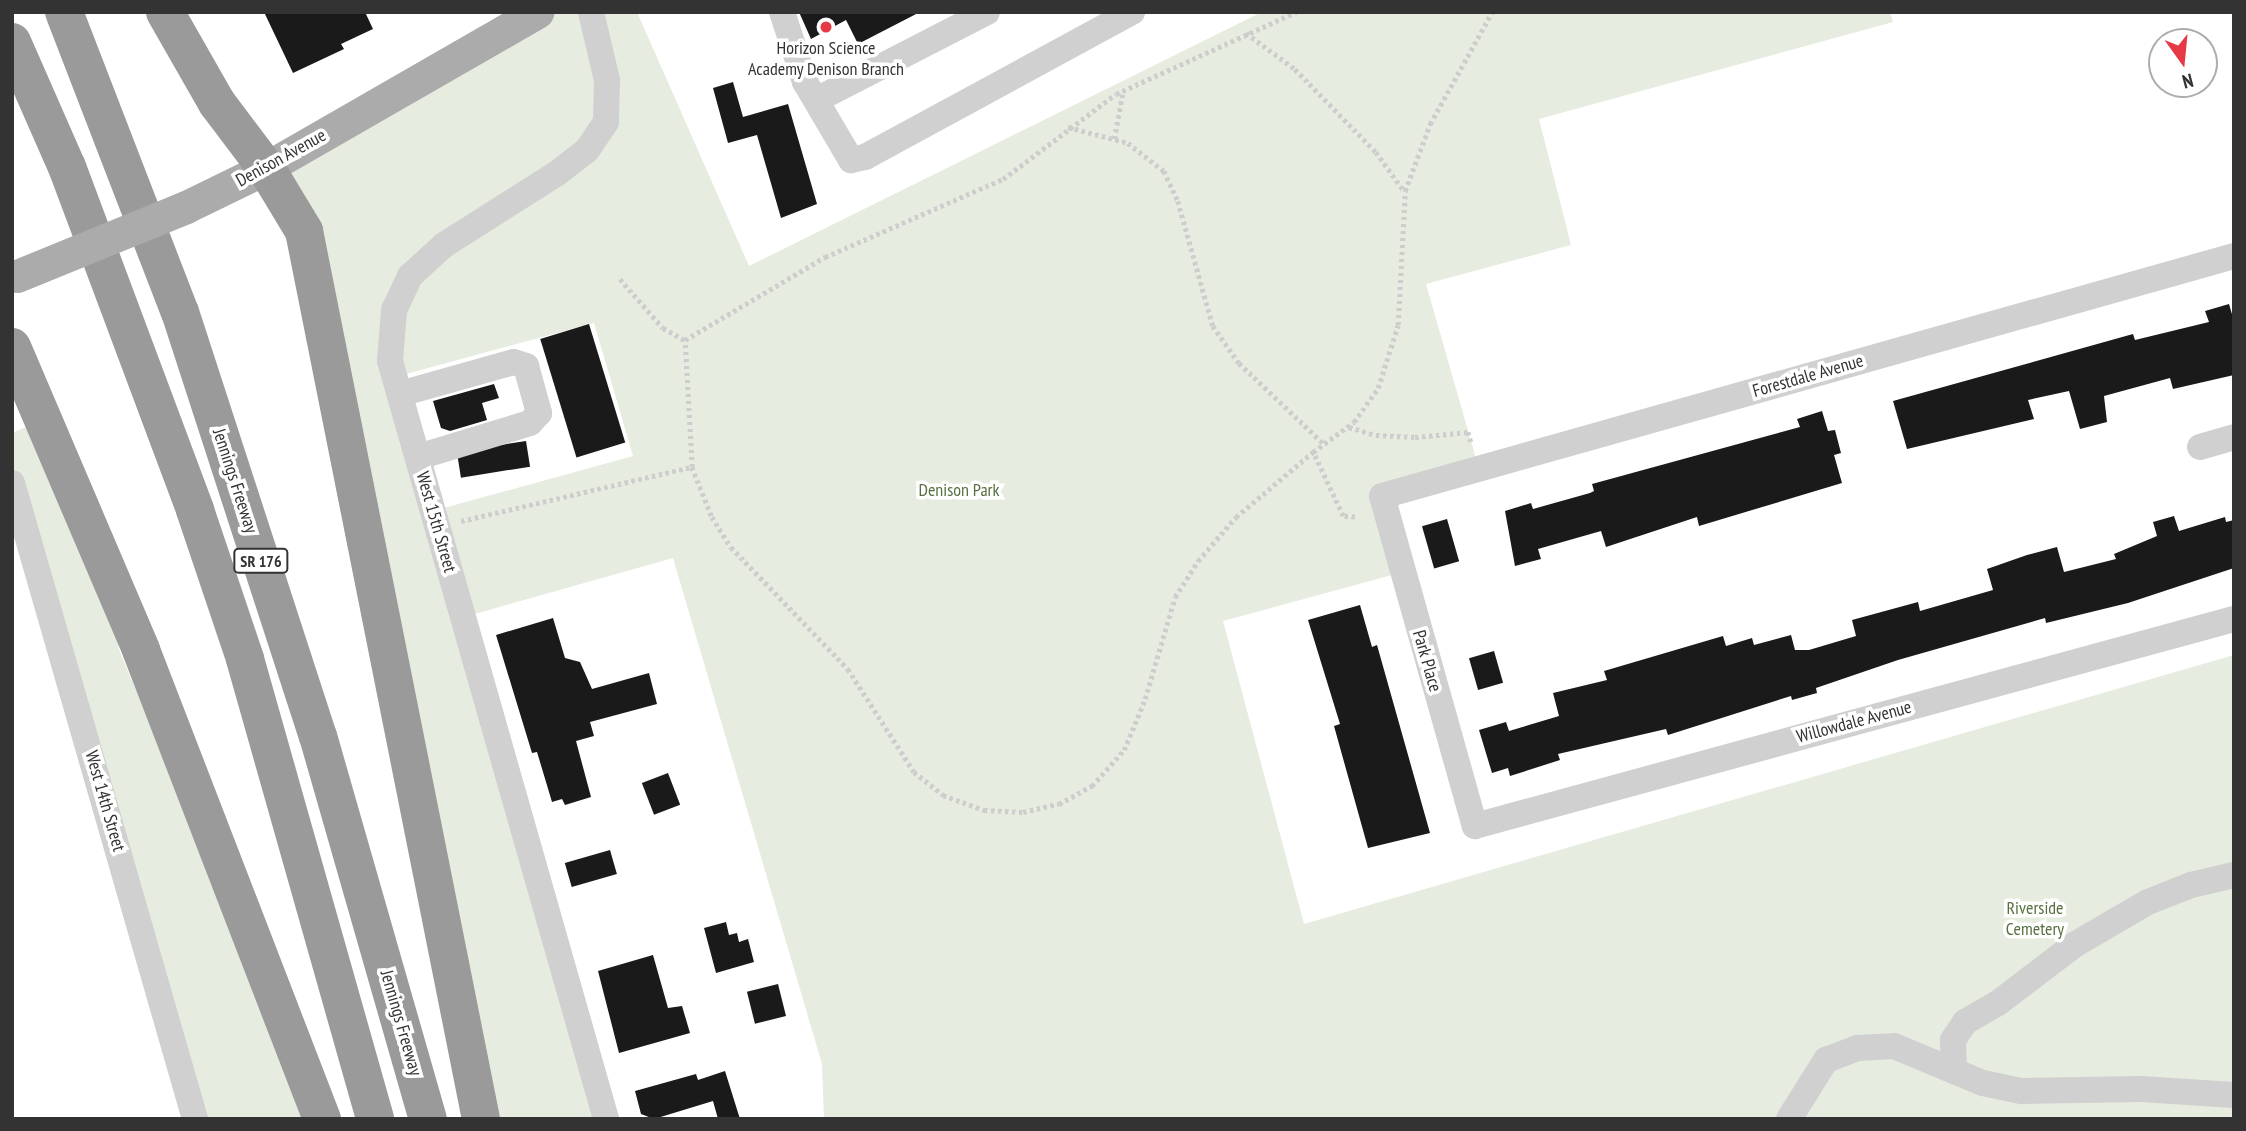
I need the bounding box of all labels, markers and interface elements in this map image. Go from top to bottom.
marker: Horizon Science Academy Denison Branch [818,19,834,35]
north arrow [2148,28,2218,98]
place label: Horizon Science Academy Denison Branch [748,38,904,80]
text: N [2180,68,2196,94]
street label: Denison Avenue [232,124,330,192]
street label: Forestdale Avenue [1750,350,1866,402]
street label: Jennings Freeway [208,426,262,536]
street label: West 15th Street [411,469,461,575]
park label: Denison Park [918,479,1000,501]
road number: SR 176 [233,548,289,574]
street label: Park Place [1408,627,1446,695]
street label: Willowdale Avenue [1794,696,1914,748]
street label: West 14th Street [80,748,130,854]
park label: Riverside Cemetery [2006,898,2064,940]
street label: Jennings Freeway [376,968,426,1078]

